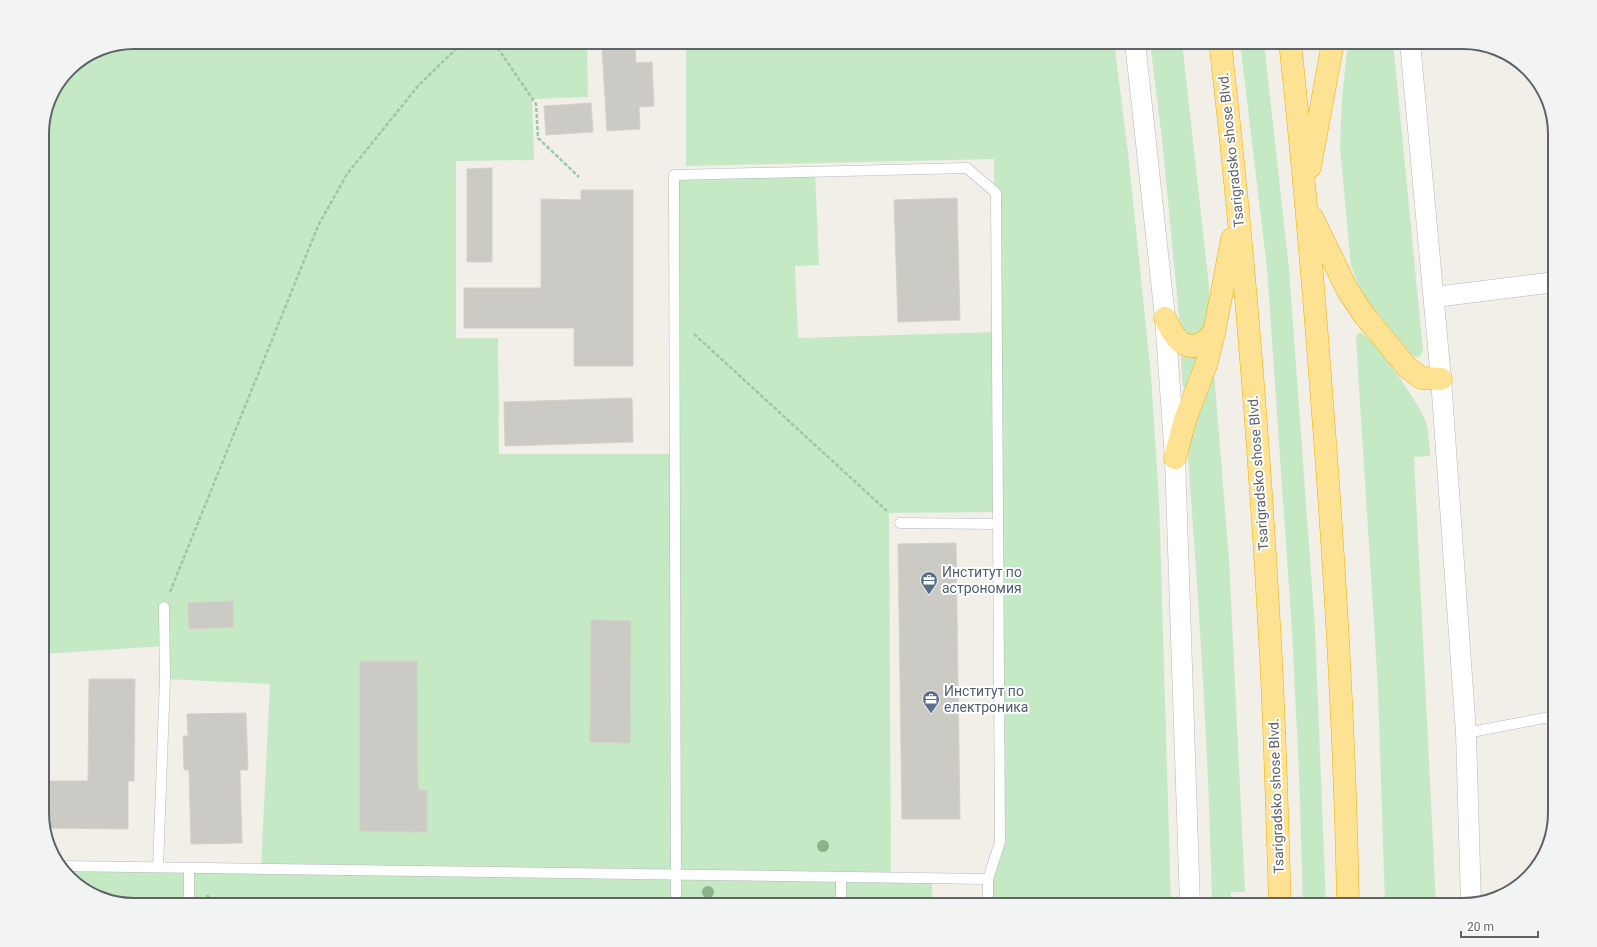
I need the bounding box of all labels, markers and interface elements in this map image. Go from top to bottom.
street label: Tsarigradsko shose Blvd. [1215,72,1247,228]
street label: Tsarigradsko shose Blvd. [1245,395,1271,551]
place label: Институт по астрономия [942,564,1022,596]
office icon: Институт по астрономия [919,570,939,595]
place label: Институт по електроника [944,683,1028,715]
office icon: Институт по електроника [921,689,941,714]
street label: Tsarigradsko shose Blvd. [1265,718,1287,874]
scale bar [1461,913,1538,939]
text: 20 m [1467,920,1494,934]

